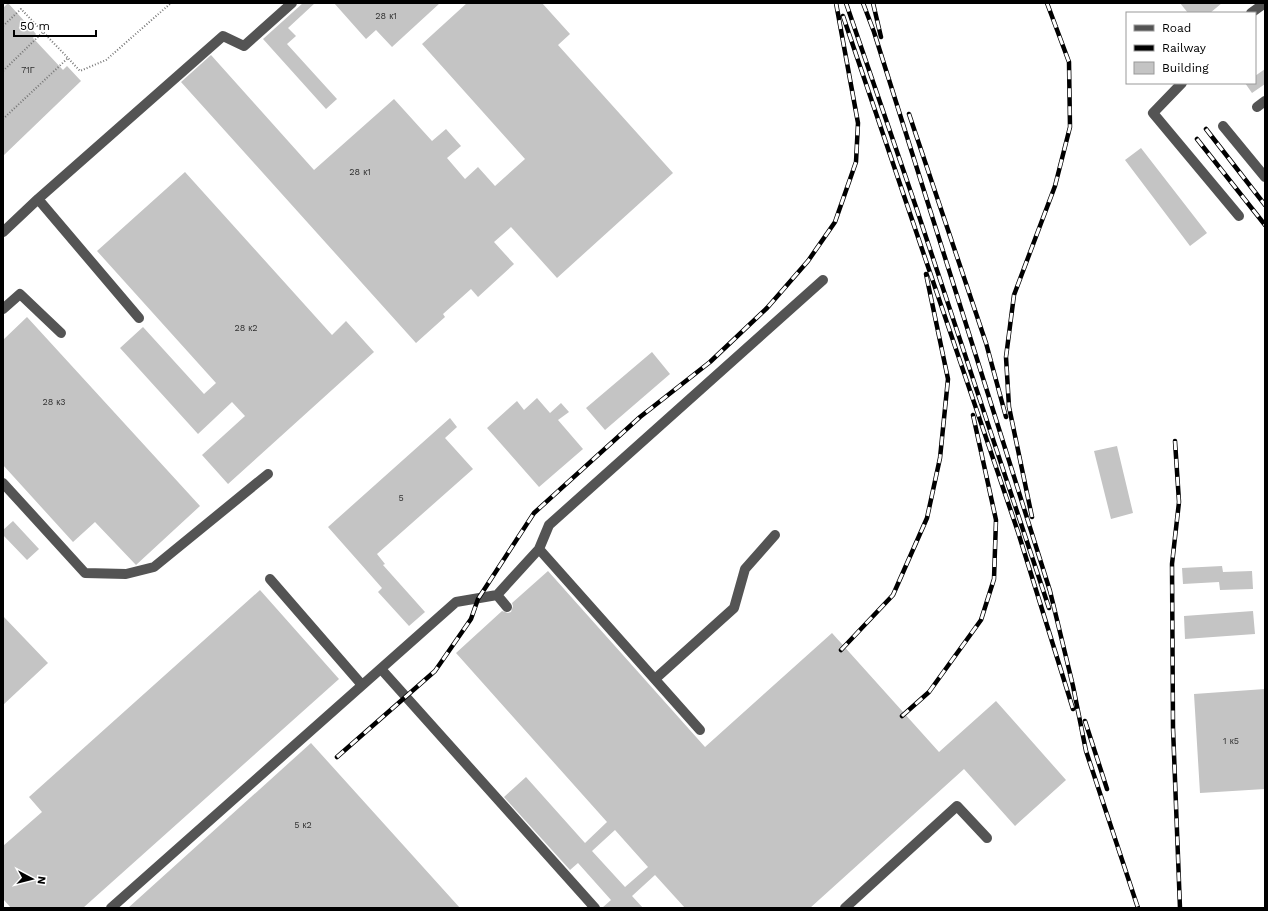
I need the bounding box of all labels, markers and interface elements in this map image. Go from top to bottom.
house number: 28 к1 [375,11,397,21]
scale bar [14,12,96,38]
legend [1126,12,1256,84]
text: 50 m [20,19,50,33]
text: Road [1162,21,1191,35]
text: Railway [1162,41,1207,55]
text: Building [1162,61,1209,75]
house number: 71Г [21,65,35,75]
house number: 28 к1 [349,167,371,177]
house number: 28 к2 [234,323,258,333]
house number: 28 к3 [42,397,66,407]
house number: 5 [398,493,404,503]
house number: 1 к5 [1223,736,1239,746]
house number: 5 к2 [294,820,312,830]
north arrow [12,859,52,899]
text: N [34,875,48,885]

